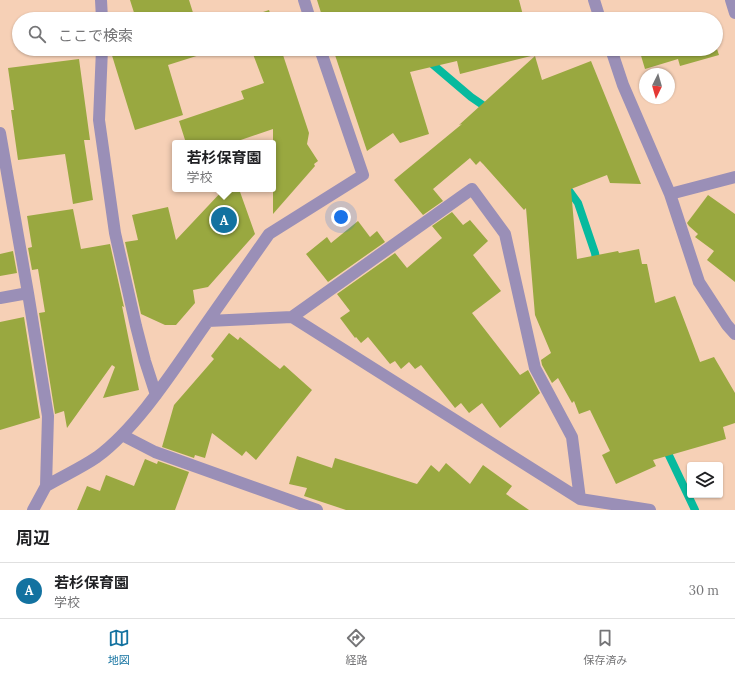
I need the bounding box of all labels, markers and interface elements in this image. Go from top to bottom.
search box [12,12,723,56]
icon: search [26,23,48,45]
text: ここで検索 [58,26,133,45]
north arrow [639,68,675,104]
popup [172,140,276,192]
text: 若杉保育園 [186,148,262,167]
text: 学校 [186,169,213,186]
pin: A [211,205,237,235]
your location [331,207,351,227]
map controls [687,462,723,498]
button: layers [687,462,723,498]
text: 周辺 [16,527,50,549]
text: 若杉保育園 [54,573,129,592]
text: A [25,582,33,599]
text: 30 m [689,582,719,599]
text: 学校 [54,594,80,611]
tab: 地図 [108,627,130,667]
tab: 経路 [345,627,367,667]
tab: 保存済み [583,627,627,667]

